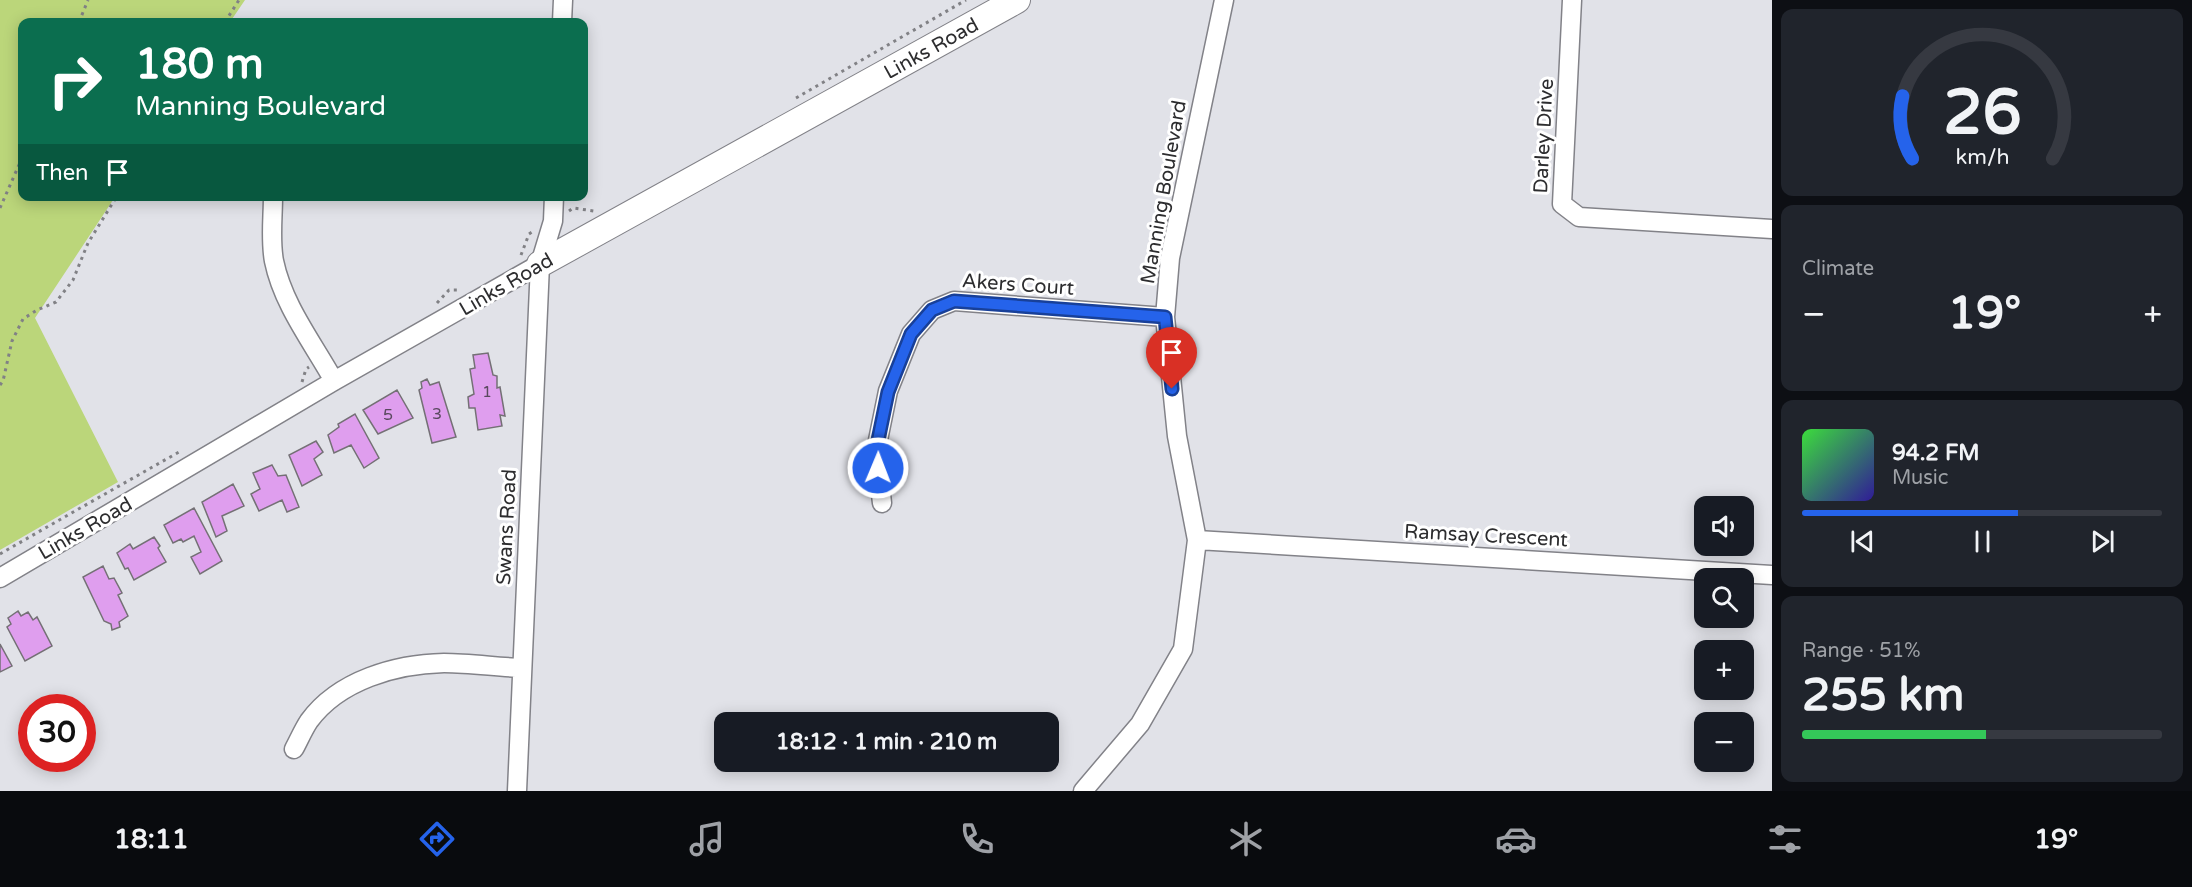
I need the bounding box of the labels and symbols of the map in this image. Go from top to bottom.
street label: Links Road [880,13,983,85]
street label: Darley Drive [1529,78,1559,194]
street label: Manning Boulevard [1136,99,1192,286]
street label: Links Road [455,248,558,321]
street label: Akers Court [961,269,1075,301]
pin [1146,327,1197,389]
house number: 1 [482,382,492,402]
house number: 3 [432,404,442,424]
house number: 5 [383,405,393,425]
position arrow [846,436,910,500]
street label: Swans Road [492,469,522,586]
street label: Links Road [34,492,137,565]
street label: Ramsay Crescent [1403,520,1569,552]
speed limit sign: 30 [18,694,96,772]

